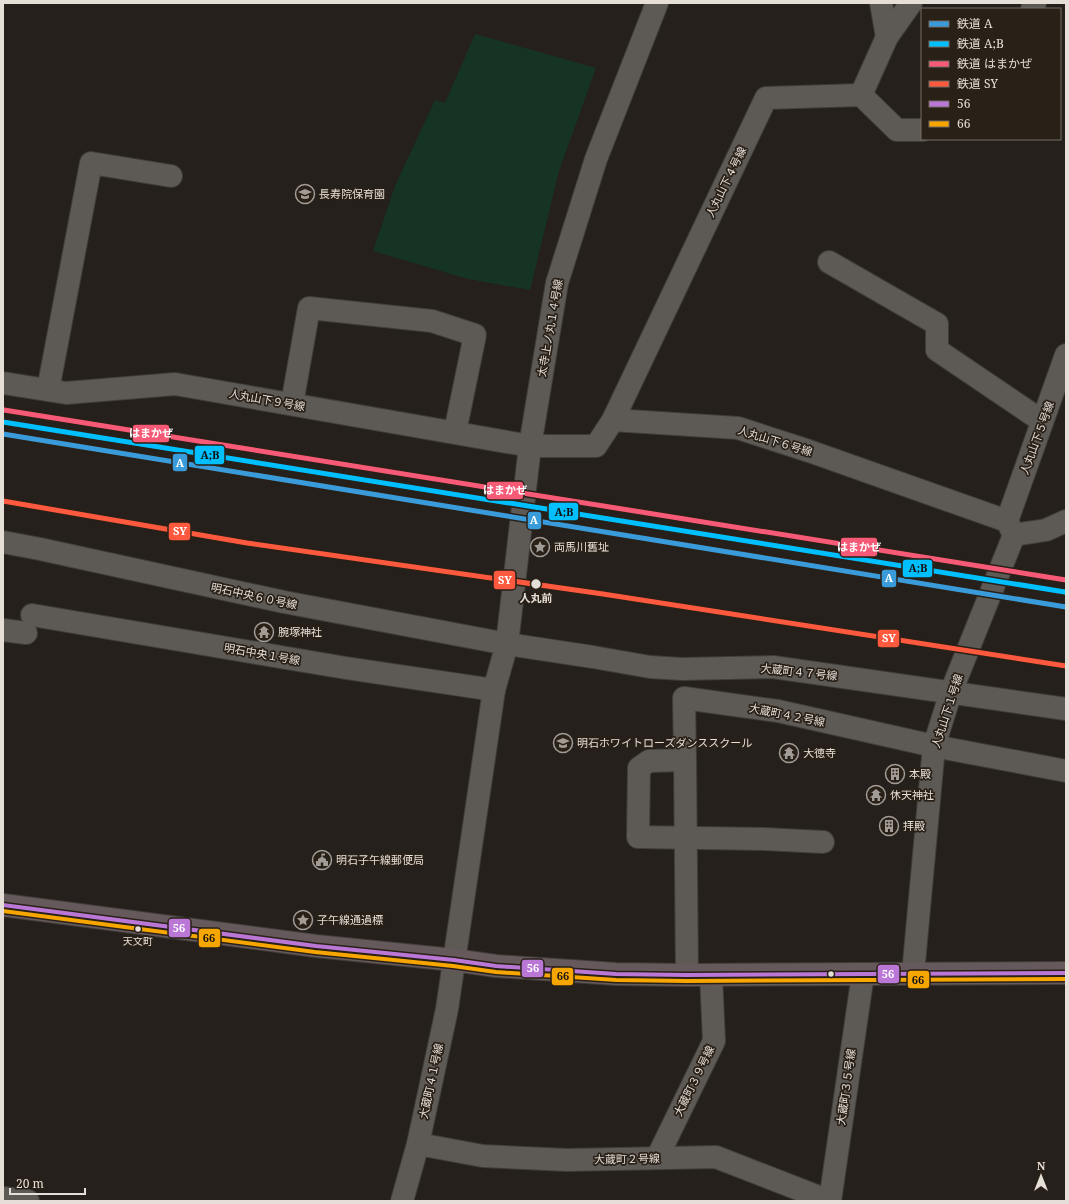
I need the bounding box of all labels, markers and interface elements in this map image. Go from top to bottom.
legend [921,8,1061,140]
text: 鉄道 A [957,15,993,32]
text: 鉄道 A;B [957,35,1004,52]
text: 鉄道 はまかぜ [957,55,1032,72]
text: 鉄道 SY [957,75,998,92]
text: 56 [957,95,971,112]
text: 66 [957,115,971,132]
street label: 人丸山下４号線 [702,144,749,220]
school or university icon: 長寿院保育園 [294,183,316,205]
place label: 長寿院保育園 [319,186,385,201]
street label: 太寺上ノ丸１４号線 [534,278,565,378]
street label: 人丸山下９号線 [228,385,306,414]
street label: 人丸山下５号線 [1016,399,1057,477]
street label: 人丸山下６号線 [736,422,814,459]
line badge: はまかぜ [132,424,170,443]
text: はまかぜ [129,425,173,440]
line badge: A;B [194,445,225,465]
text: A;B [200,447,220,462]
line badge: A [172,453,188,472]
text: A [176,455,185,470]
line badge: はまかぜ [486,481,524,500]
text: はまかぜ [483,482,527,497]
line badge: A;B [548,502,579,521]
text: A;B [554,504,574,519]
line badge: A [527,511,542,530]
text: A [530,512,539,527]
line badge: SY [168,522,191,541]
text: SY [173,523,187,538]
place icon: 両馬川舊址 [529,536,551,558]
line badge: はまかぜ [840,537,878,557]
place label: 両馬川舊址 [554,539,609,554]
text: はまかぜ [837,539,881,554]
line badge: A;B [902,559,933,578]
text: A;B [908,560,928,575]
line badge: A [881,569,897,588]
line badge: SY [493,570,516,590]
text: A [885,570,894,585]
text: SY [498,572,512,587]
marker: 人丸前 [529,577,543,591]
street label: 明石中央６０号線 [210,579,299,612]
place label: 人丸前 [520,590,553,605]
temple icon: 腕塚神社 [253,621,275,643]
place label: 腕塚神社 [278,624,322,639]
line badge: SY [877,629,900,648]
text: SY [882,630,896,645]
street label: 明石中央１号線 [223,639,301,668]
street label: 大蔵町４７号線 [760,660,838,683]
street label: 人丸山下１号線 [927,672,966,750]
street label: 大蔵町４２号線 [748,700,826,729]
school or university icon: 明石ホワイトローズダンススクール [552,732,574,754]
place label: 明石ホワイトローズダンススクール [577,735,752,750]
temple icon: 大徳寺 [778,742,800,764]
place label: 大徳寺 [803,745,836,760]
building icon: 本殿 [884,763,906,785]
place label: 本殿 [909,766,931,781]
temple icon: 休天神社 [865,784,887,806]
place label: 休天神社 [890,787,934,802]
building icon: 拝殿 [878,815,900,837]
place label: 拝殿 [903,818,925,833]
public building icon: 明石子午線郵便局 [311,849,333,871]
place label: 明石子午線郵便局 [336,852,424,867]
place icon: 子午線通過標 [292,909,314,931]
place label: 子午線通過標 [317,912,383,927]
line badge: 56 [168,918,191,938]
text: 56 [173,920,185,935]
marker: 天文町 [133,924,143,934]
line badge: 66 [198,928,221,948]
text: 66 [203,930,215,945]
place label: 天文町 [123,934,153,948]
line badge: 56 [521,959,544,978]
text: 56 [527,960,539,975]
line badge: 56 [877,964,900,984]
text: 56 [882,966,894,981]
line badge: 66 [551,967,574,986]
text: 66 [557,968,569,983]
unlabelled marker [826,969,836,979]
line badge: 66 [907,970,930,989]
text: 66 [912,972,924,987]
street label: 大蔵町４１号線 [415,1042,446,1120]
street label: 大蔵町３９号線 [670,1043,717,1119]
street label: 大蔵町３５号線 [833,1048,858,1126]
street label: 大蔵町２号線 [594,1150,660,1167]
north arrow [1021,1156,1061,1196]
text: N [1037,1158,1046,1173]
scale bar [10,1170,85,1196]
text: 20 m [16,1175,44,1192]

